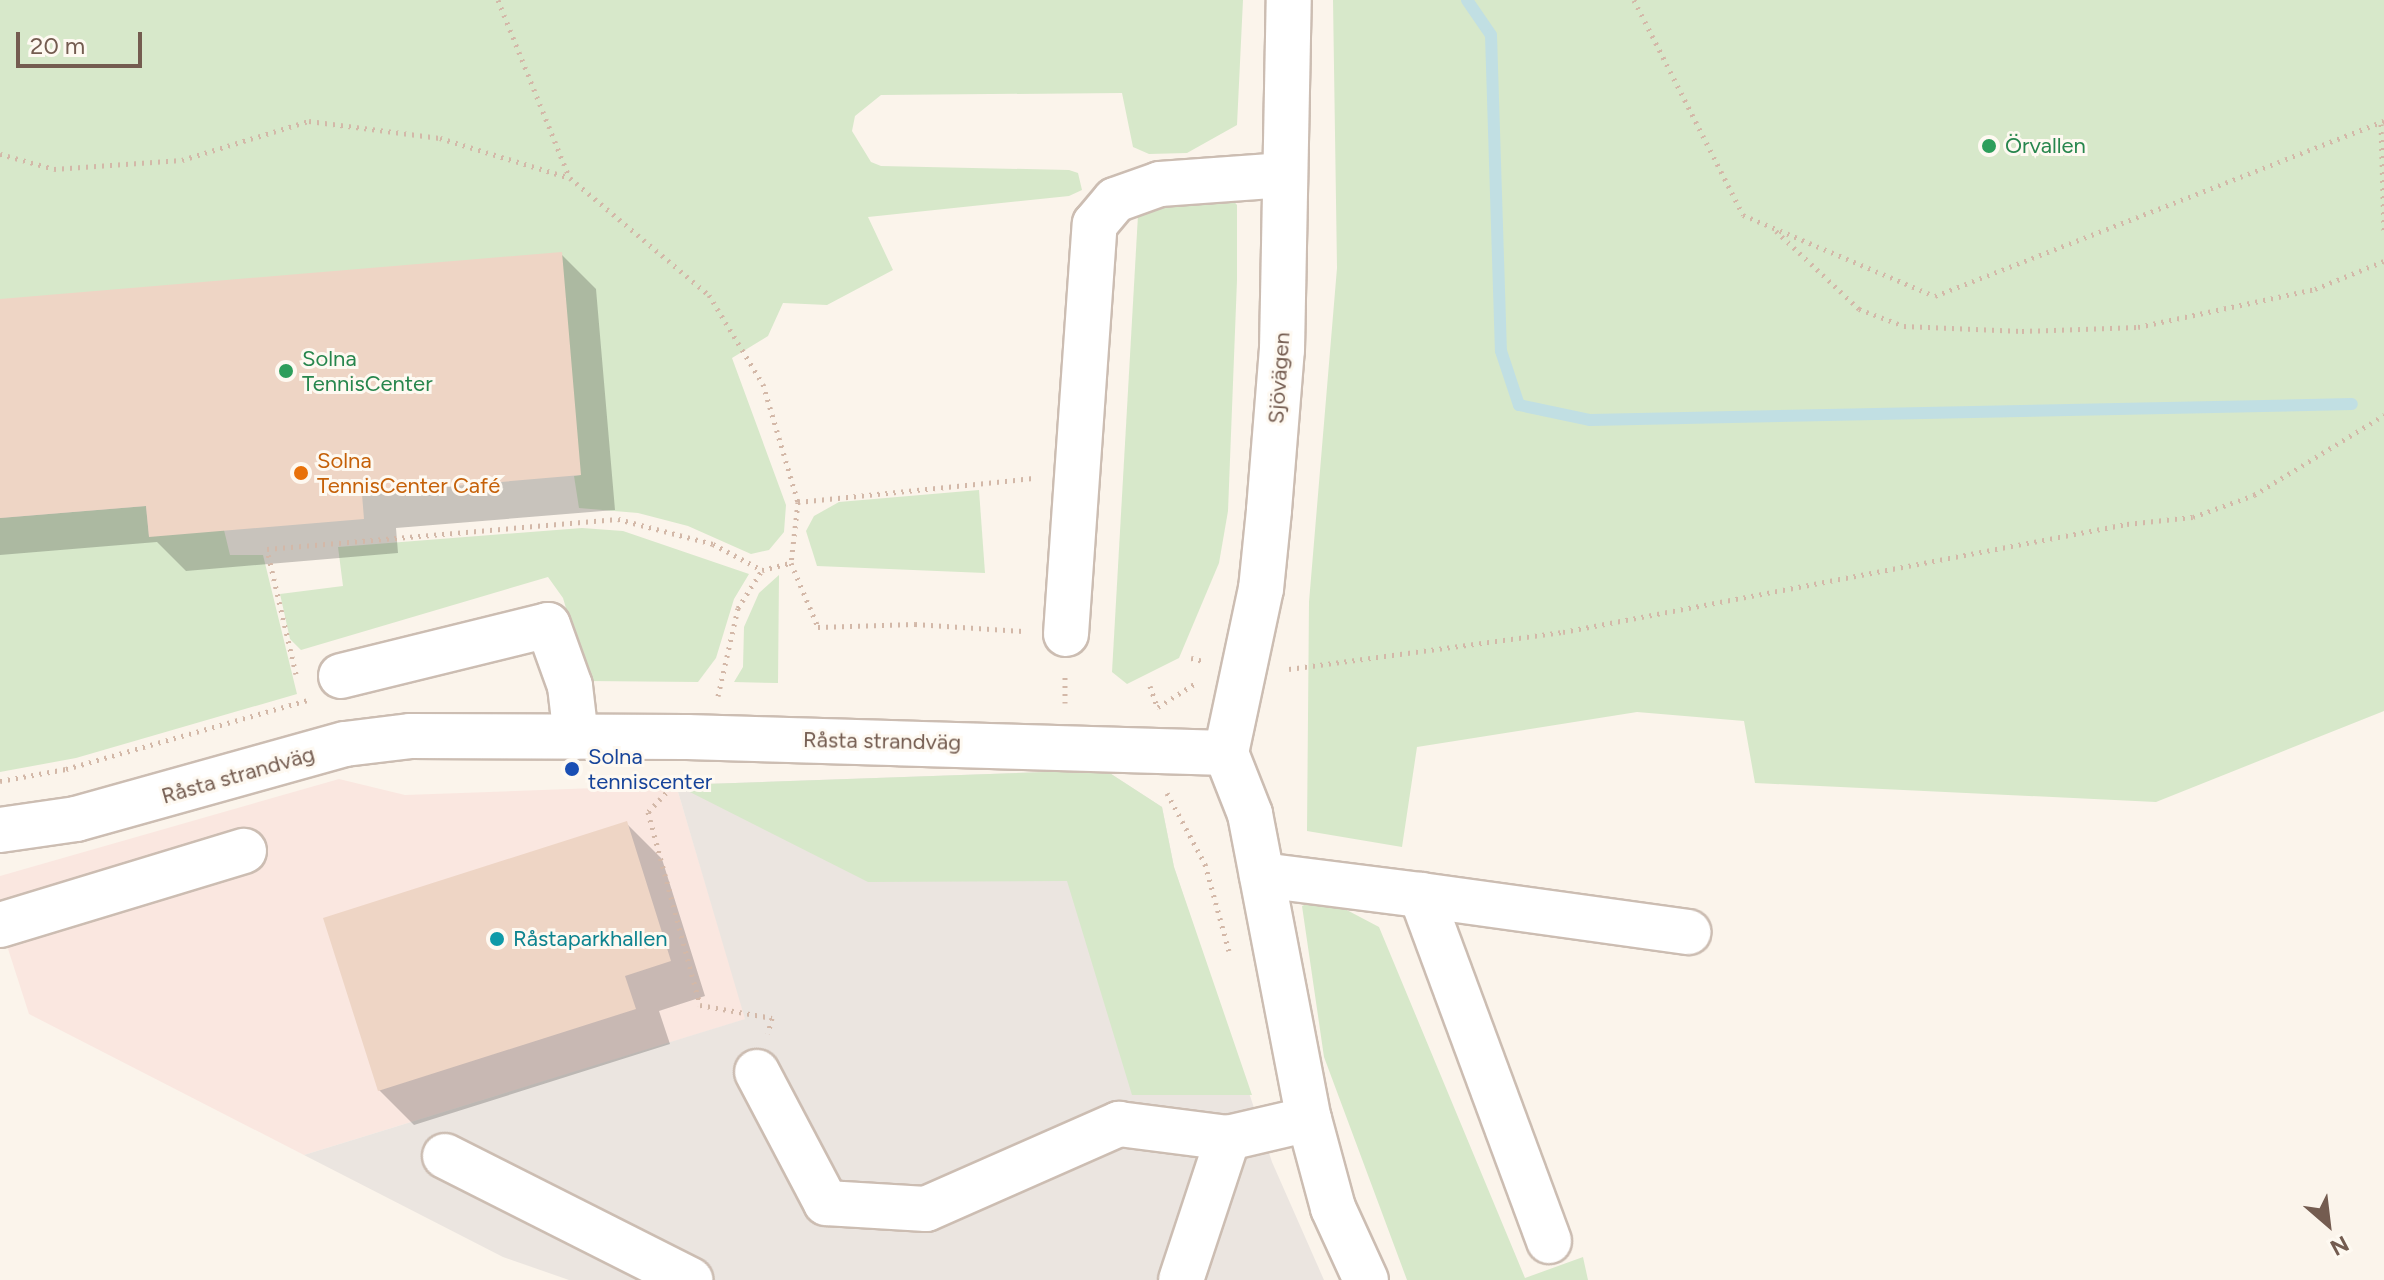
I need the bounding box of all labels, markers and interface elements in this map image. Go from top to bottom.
scale bar [20,16,146,66]
text: 20 m [30,31,85,60]
place label: Örvallen [2005,133,2086,159]
marker: Örvallen [1980,137,1998,155]
street label: Sjövägen [1263,331,1295,425]
place label: Solna TennisCenter [302,345,433,396]
marker: Solna TennisCenter [277,362,295,380]
place label: Solna TennisCenter Café [317,447,500,498]
marker: Solna TennisCenter Café [292,464,310,482]
street label: Råsta strandväg [803,726,961,756]
street label: Råsta strandväg [158,741,318,809]
place label: Solna tenniscenter [588,743,712,794]
marker: Solna tenniscenter [563,760,581,778]
place label: Råstaparkhallen [513,926,667,952]
marker: Råstaparkhallen [488,930,506,948]
north arrow [2288,1184,2368,1264]
text: N [2326,1230,2353,1262]

